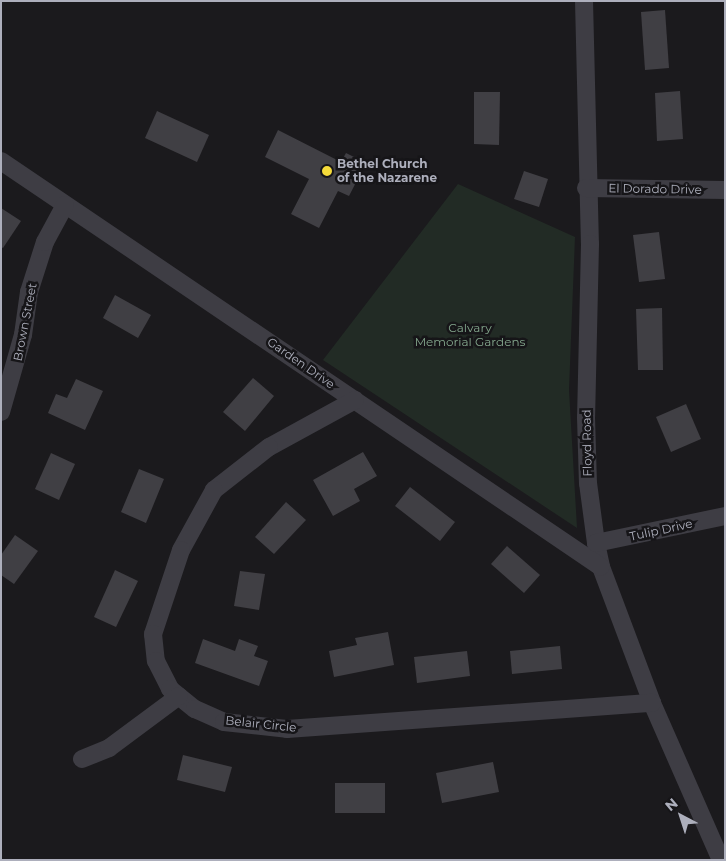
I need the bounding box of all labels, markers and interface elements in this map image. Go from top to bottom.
place label: Bethel Church of the Nazarene [337,157,437,185]
marker: Bethel Church of the Nazarene [321,165,333,177]
street label: El Dorado Drive [608,181,702,197]
street label: Brown Street [10,282,40,362]
park label: Calvary Memorial Gardens [415,321,525,349]
street label: Garden Drive [264,334,338,392]
street label: Floyd Road [579,409,595,477]
street label: Tulip Drive [628,516,694,544]
street label: Belair Circle [225,713,297,735]
north arrow [656,791,706,841]
text: N [661,794,681,815]

